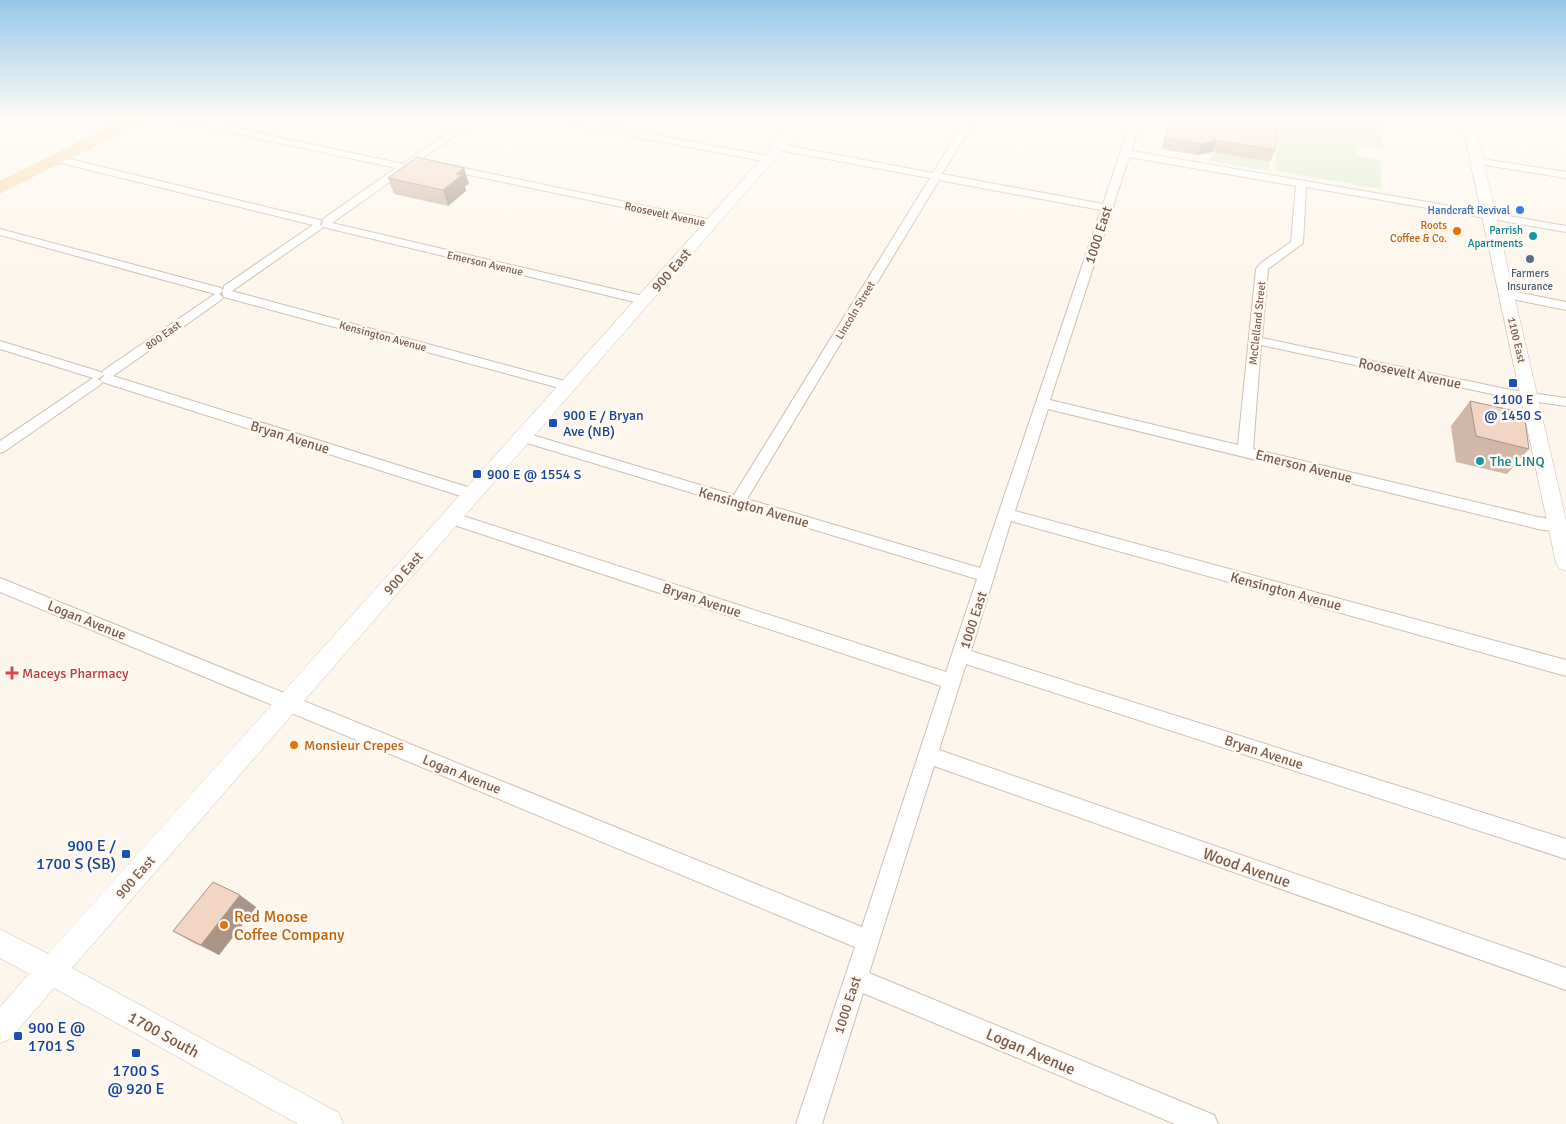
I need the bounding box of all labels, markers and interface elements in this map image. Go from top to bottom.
street label: Roosevelt Avenue [623,200,706,229]
street label: 1000 East [1081,204,1116,266]
place label: Handcraft Revival [1427,204,1510,217]
marker: Handcraft Revival [1514,204,1526,216]
place label: Roots Coffee & Co. [1390,219,1447,245]
place label: Parrish Apartments [1468,224,1523,250]
marker: Roots Coffee & Co. [1451,225,1463,237]
marker: Parrish Apartments [1527,230,1539,242]
street label: 900 East [648,245,695,295]
street label: Emerson Avenue [445,248,524,279]
marker: Farmers Insurance [1524,253,1536,265]
place label: Farmers Insurance [1507,267,1553,293]
street label: Lincoln Street [833,279,878,342]
street label: McClelland Street [1247,280,1268,366]
street label: 1100 East [1505,316,1528,364]
street label: 800 East [143,318,184,352]
street label: Kensington Avenue [338,319,428,354]
street label: Roosevelt Avenue [1357,354,1463,393]
marker: 1100 E @ 1450 S [1507,377,1519,389]
place label: 1100 E @ 1450 S [1484,391,1542,424]
place label: 900 E / Bryan Ave (NB) [563,407,644,440]
street label: Bryan Avenue [248,417,331,458]
marker: 900 E / Bryan Ave (NB) [547,417,559,429]
street label: Emerson Avenue [1254,446,1354,487]
place label: The LINQ [1490,453,1545,470]
marker: The LINQ [1474,455,1486,467]
place label: 900 E @ 1554 S [487,466,581,483]
marker: 900 E @ 1554 S [471,468,483,480]
street label: Kensington Avenue [697,484,811,531]
street label: 900 East [380,548,427,598]
street label: Kensington Avenue [1228,568,1343,614]
street label: Bryan Avenue [660,580,743,621]
street label: 1000 East [956,589,991,651]
street label: Logan Avenue [45,597,129,644]
place label: Maceys Pharmacy [22,665,129,682]
marker: Maceys Pharmacy [6,667,18,679]
street label: Bryan Avenue [1222,732,1305,773]
place label: Monsieur Crepes [304,737,404,754]
marker: Monsieur Crepes [288,739,300,751]
street label: Logan Avenue [420,751,504,798]
place label: 900 E / 1700 S (SB) [36,836,116,874]
street label: Wood Avenue [1200,844,1293,892]
marker: 900 E / 1700 S (SB) [120,848,132,860]
street label: 900 East [112,852,159,902]
place label: Red Moose Coffee Company [234,907,345,945]
marker: Red Moose Coffee Company [218,919,230,931]
street label: 1000 East [830,974,865,1036]
street label: 1700 South [124,1007,203,1063]
place label: 900 E @ 1701 S [28,1018,85,1056]
street label: Logan Avenue [983,1024,1078,1080]
marker: 900 E @ 1701 S [12,1030,24,1042]
marker: 1700 S @ 920 E [130,1047,142,1059]
place label: 1700 S @ 920 E [107,1061,165,1099]

